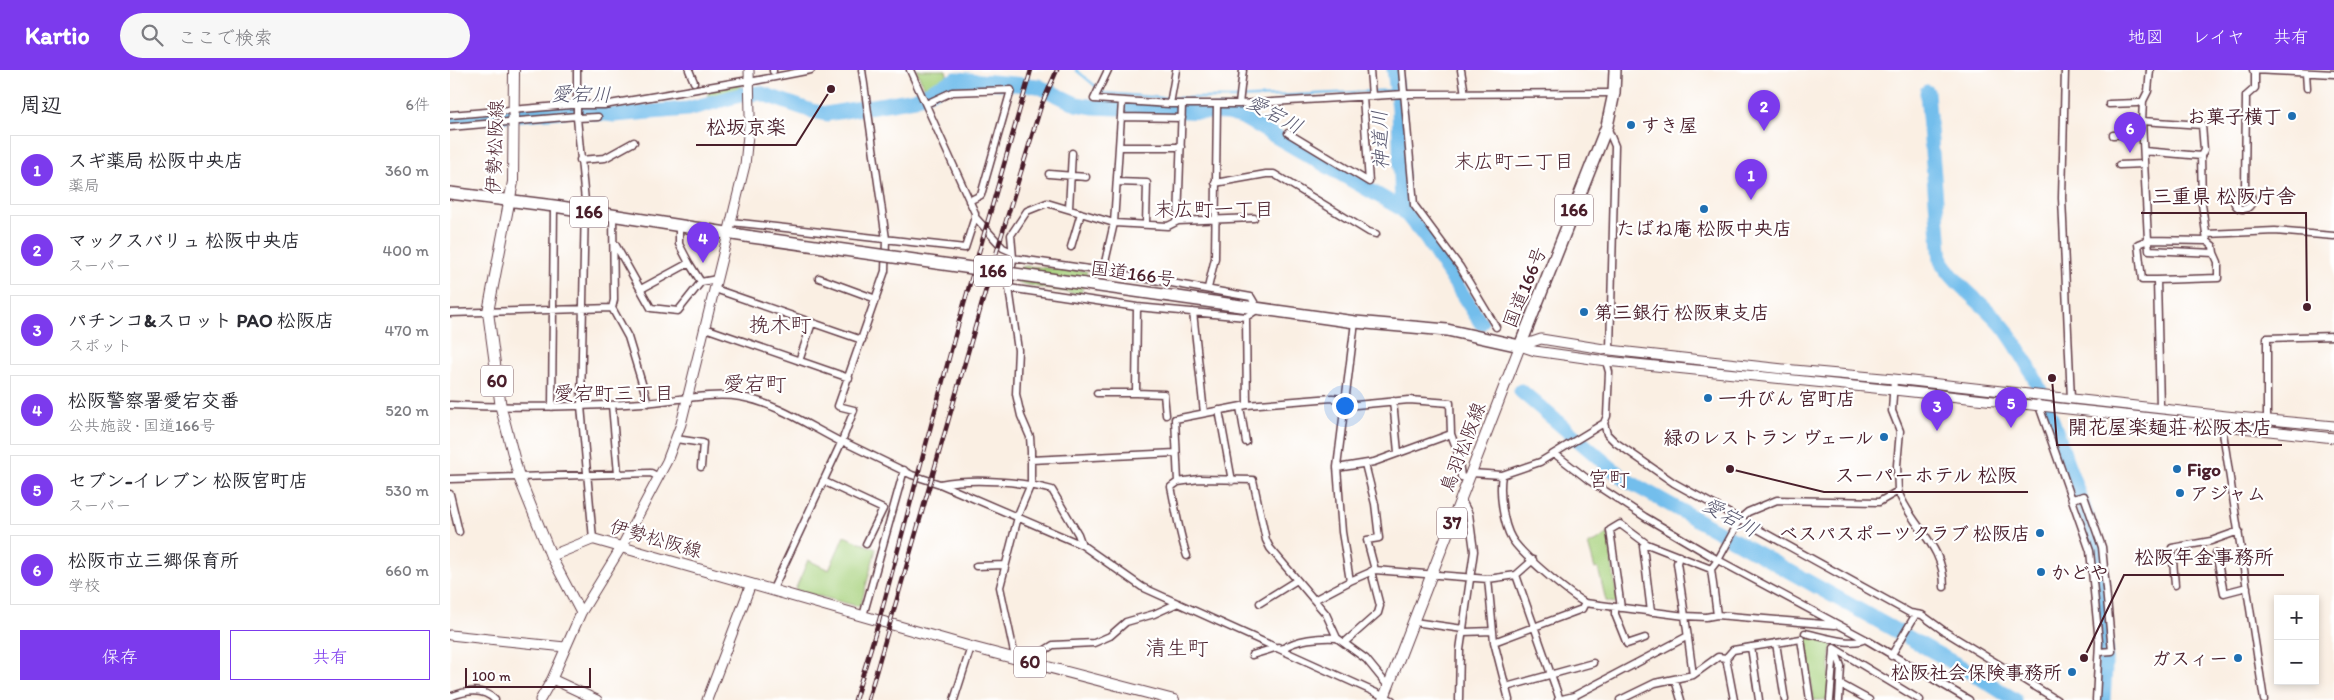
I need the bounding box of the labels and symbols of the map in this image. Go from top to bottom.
water label: 愛宕川 [551,81,611,107]
water label: 愛宕川 [1243,89,1307,139]
pin: 2 [1748,90,1780,131]
street label: 伊勢松阪線 [481,99,508,195]
place label: お菓子横丁 [2187,105,2282,128]
callout: 松坂京楽 [696,110,796,145]
water label: 神道川 [1367,110,1393,170]
marker: お菓子横丁 [2286,110,2298,122]
pin: 6 [2114,112,2146,153]
place label: すき屋 [1641,114,1698,137]
text: 松坂京楽 [706,115,786,139]
marker: すき屋 [1625,119,1637,131]
district label: 末広町二丁目 [1454,149,1574,173]
pin: 1 [1735,159,1767,200]
callout: 三重県 松阪庁舎 [2141,178,2306,213]
text: 三重県 松阪庁舎 [2152,184,2296,208]
road number: 166 [1555,194,1593,226]
road number: 166 [570,196,608,228]
district label: 末広町一丁目 [1154,197,1274,221]
marker: たばね庵 松阪中央店 [1698,203,1710,215]
place label: たばね庵 松阪中央店 [1616,217,1792,240]
pin: 4 [687,222,719,263]
street label: 国道166号 [1498,243,1551,331]
road number: 166 [974,256,1012,287]
street label: 国道166号 [1089,256,1177,291]
place label: 第三銀行 松阪東支店 [1594,301,1769,324]
marker: 第三銀行 松阪東支店 [1578,306,1590,318]
district label: 挽木町 [749,312,812,337]
road number: 60 [481,366,513,396]
district label: 愛宕町 [724,371,787,396]
district label: 愛宕町三丁目 [554,381,674,405]
place label: 一升びん 宮町店 [1718,387,1855,410]
pin: 5 [1995,387,2027,428]
pin: 3 [1921,390,1953,431]
marker: 一升びん 宮町店 [1702,392,1714,404]
your location [1332,393,1358,419]
street label: 鳥羽松阪線 [1435,399,1490,496]
callout: 開花屋楽麺荘 松阪本店 [2057,410,2282,445]
text: 開花屋楽麺荘 松阪本店 [2068,415,2272,439]
place label: 緑のレストラン ヴェール [1663,426,1874,449]
marker: 緑のレストラン ヴェール [1878,431,1890,443]
callout: スーパーホテル 松阪 [1824,457,2028,492]
place label: Figo [2187,458,2221,481]
text: スーパーホテル 松阪 [1835,463,2017,487]
marker: Figo [2171,463,2183,475]
district label: 宮町 [1588,466,1630,491]
place label: アジャム [2190,482,2266,505]
marker: アジャム [2174,487,2186,499]
water label: 愛宕川 [1699,492,1763,542]
road number: 37 [1437,508,1467,538]
street label: 伊勢松阪線 [607,514,705,563]
place label: ベスパスポーツクラブ 松阪店 [1779,522,2030,545]
marker: ベスパスポーツクラブ 松阪店 [2034,527,2046,539]
callout: 松阪年金事務所 [2124,540,2284,575]
text: 松阪年金事務所 [2134,545,2274,569]
place label: かどや [2051,561,2109,584]
marker: かどや [2035,566,2047,578]
district label: 清生町 [1146,635,1209,660]
road number: 60 [1014,646,1046,678]
place label: ガスィー [2152,647,2228,670]
marker: ガスィー [2232,652,2244,664]
place label: 松阪社会保険事務所 [1891,661,2062,684]
scale bar [465,665,591,688]
marker: 松阪社会保険事務所 [2066,666,2078,678]

